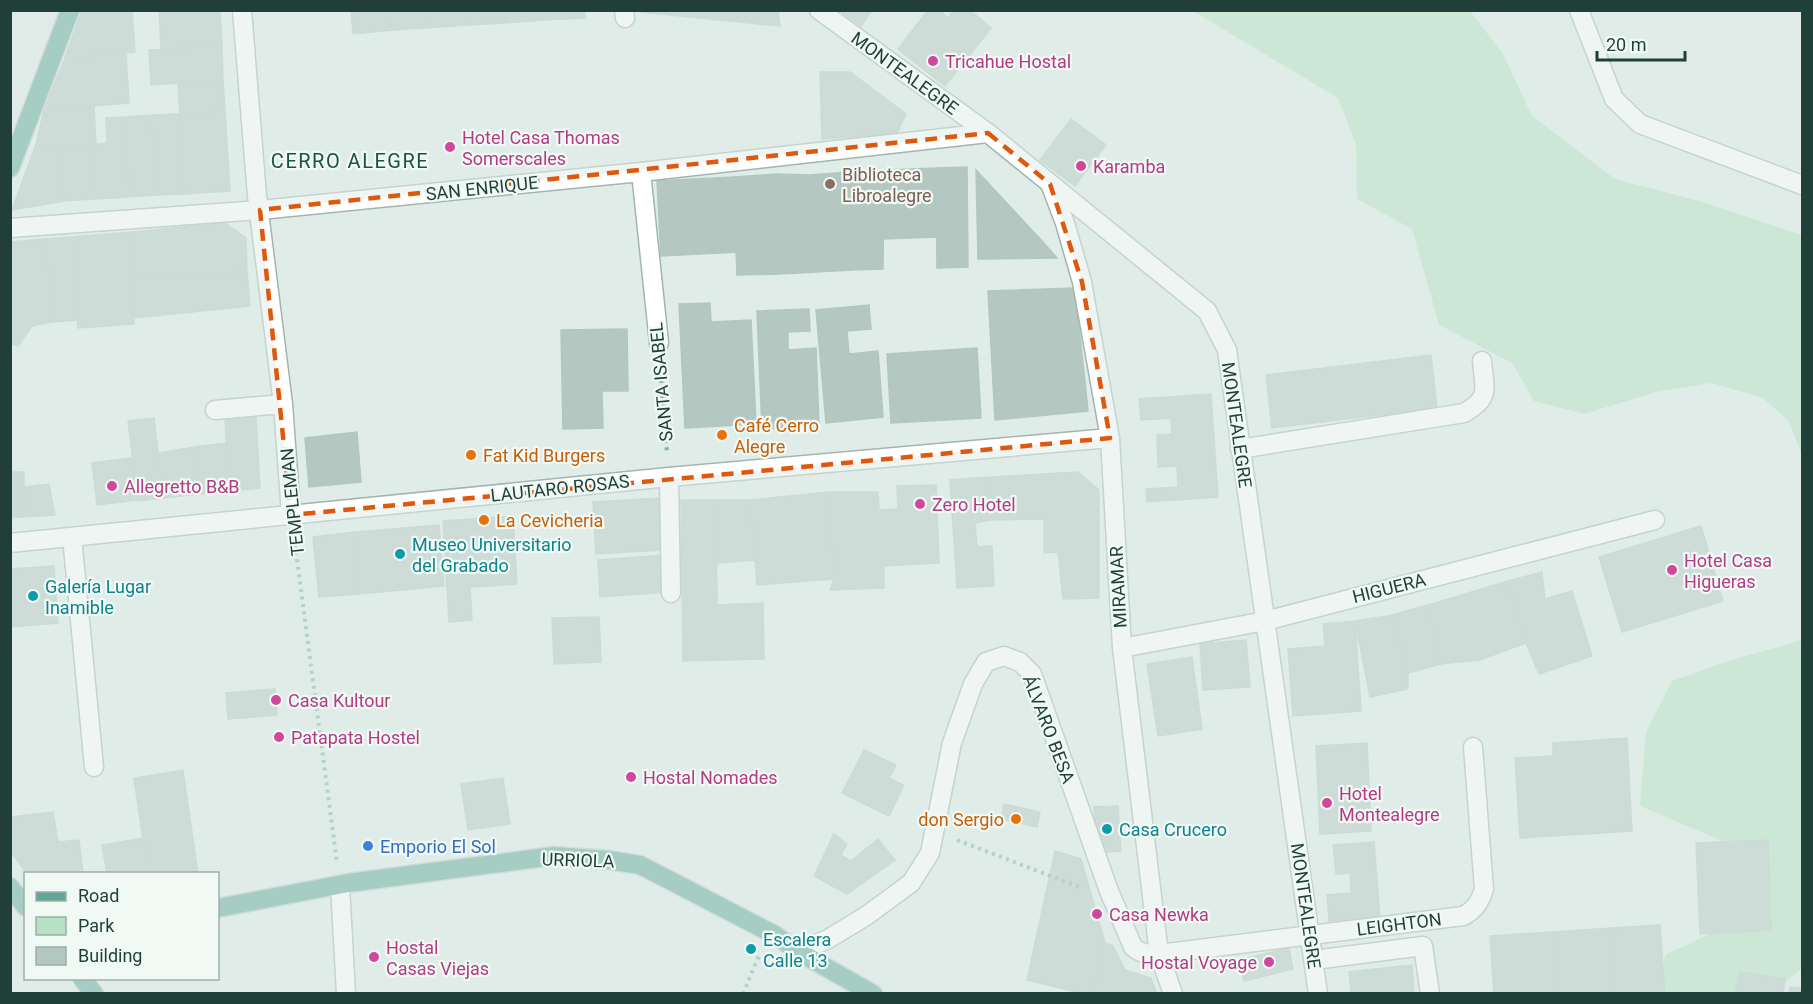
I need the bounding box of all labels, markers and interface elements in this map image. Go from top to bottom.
scale bar [1597,24,1686,62]
street label: MONTEALEGRE [847,27,963,119]
text: 20 m [1606,34,1646,55]
place label: Tricahue Hostal [945,51,1071,72]
marker: Tricahue Hostal [926,54,940,68]
place label: Hotel Casa Thomas Somerscales [462,127,620,169]
marker: Hotel Casa Thomas Somerscales [443,140,457,154]
district label: CERRO ALEGRE [271,149,429,173]
place label: Karamba [1093,156,1165,177]
marker: Karamba [1074,159,1088,173]
place label: Biblioteca Libroalegre [842,164,932,206]
street label: SAN ENRIQUE [425,172,539,204]
marker: Biblioteca Libroalegre [823,177,837,191]
street label: SANTA ISABEL [645,321,677,443]
street label: MONTEALEGRE [1218,361,1256,489]
place label: Café Cerro Alegre [734,415,819,457]
marker: Café Cerro Alegre [715,428,729,442]
place label: Fat Kid Burgers [483,445,605,466]
street label: TEMPLEMAN [276,447,308,557]
marker: Fat Kid Burgers [464,448,478,462]
street label: LAUTARO ROSAS [490,470,631,506]
place label: Allegretto B&B [124,476,240,497]
marker: Allegretto B&B [105,479,119,493]
place label: Zero Hotel [932,494,1016,515]
marker: Zero Hotel [913,497,927,511]
place label: La Cevicheria [496,510,603,531]
marker: La Cevicheria [477,513,491,527]
place label: Museo Universitario del Grabado [412,534,572,576]
street label: MIRAMAR [1105,545,1131,629]
marker: Museo Universitario del Grabado [393,547,407,561]
place label: Hotel Casa Higueras [1684,550,1772,592]
marker: Hotel Casa Higueras [1665,563,1679,577]
street label: HIGUERA [1350,569,1428,607]
place label: Galería Lugar Inamible [45,576,151,618]
marker: Galería Lugar Inamible [26,589,40,603]
street label: ÁLVARO BESA [1019,672,1079,786]
place label: Casa Kultour [288,690,390,711]
marker: Casa Kultour [269,693,283,707]
place label: Patapata Hostel [291,727,420,748]
marker: Patapata Hostel [272,730,286,744]
place label: Hostal Nomades [643,767,778,788]
marker: Hostal Nomades [624,770,638,784]
place label: Hotel Montealegre [1339,783,1440,825]
marker: Hotel Montealegre [1320,796,1334,810]
place label: don Sergio [918,809,1004,830]
marker: don Sergio [1009,812,1023,826]
place label: Casa Crucero [1119,819,1227,840]
marker: Casa Crucero [1100,822,1114,836]
place label: Emporio El Sol [380,836,496,857]
marker: Emporio El Sol [361,839,375,853]
street label: MONTEALEGRE [1287,842,1325,970]
street label: URRIOLA [541,848,615,872]
legend [24,872,219,980]
text: Road [78,885,119,906]
place label: Casa Newka [1109,904,1209,925]
marker: Casa Newka [1090,907,1104,921]
street label: LEIGHTON [1355,908,1443,940]
text: Park [78,915,115,936]
place label: Escalera Calle 13 [763,929,831,971]
place label: Hostal Casas Viejas [386,937,489,979]
marker: Escalera Calle 13 [744,942,758,956]
text: Building [78,945,142,966]
marker: Hostal Casas Viejas [367,950,381,964]
place label: Hostal Voyage [1141,952,1257,973]
marker: Hostal Voyage [1262,955,1276,969]

